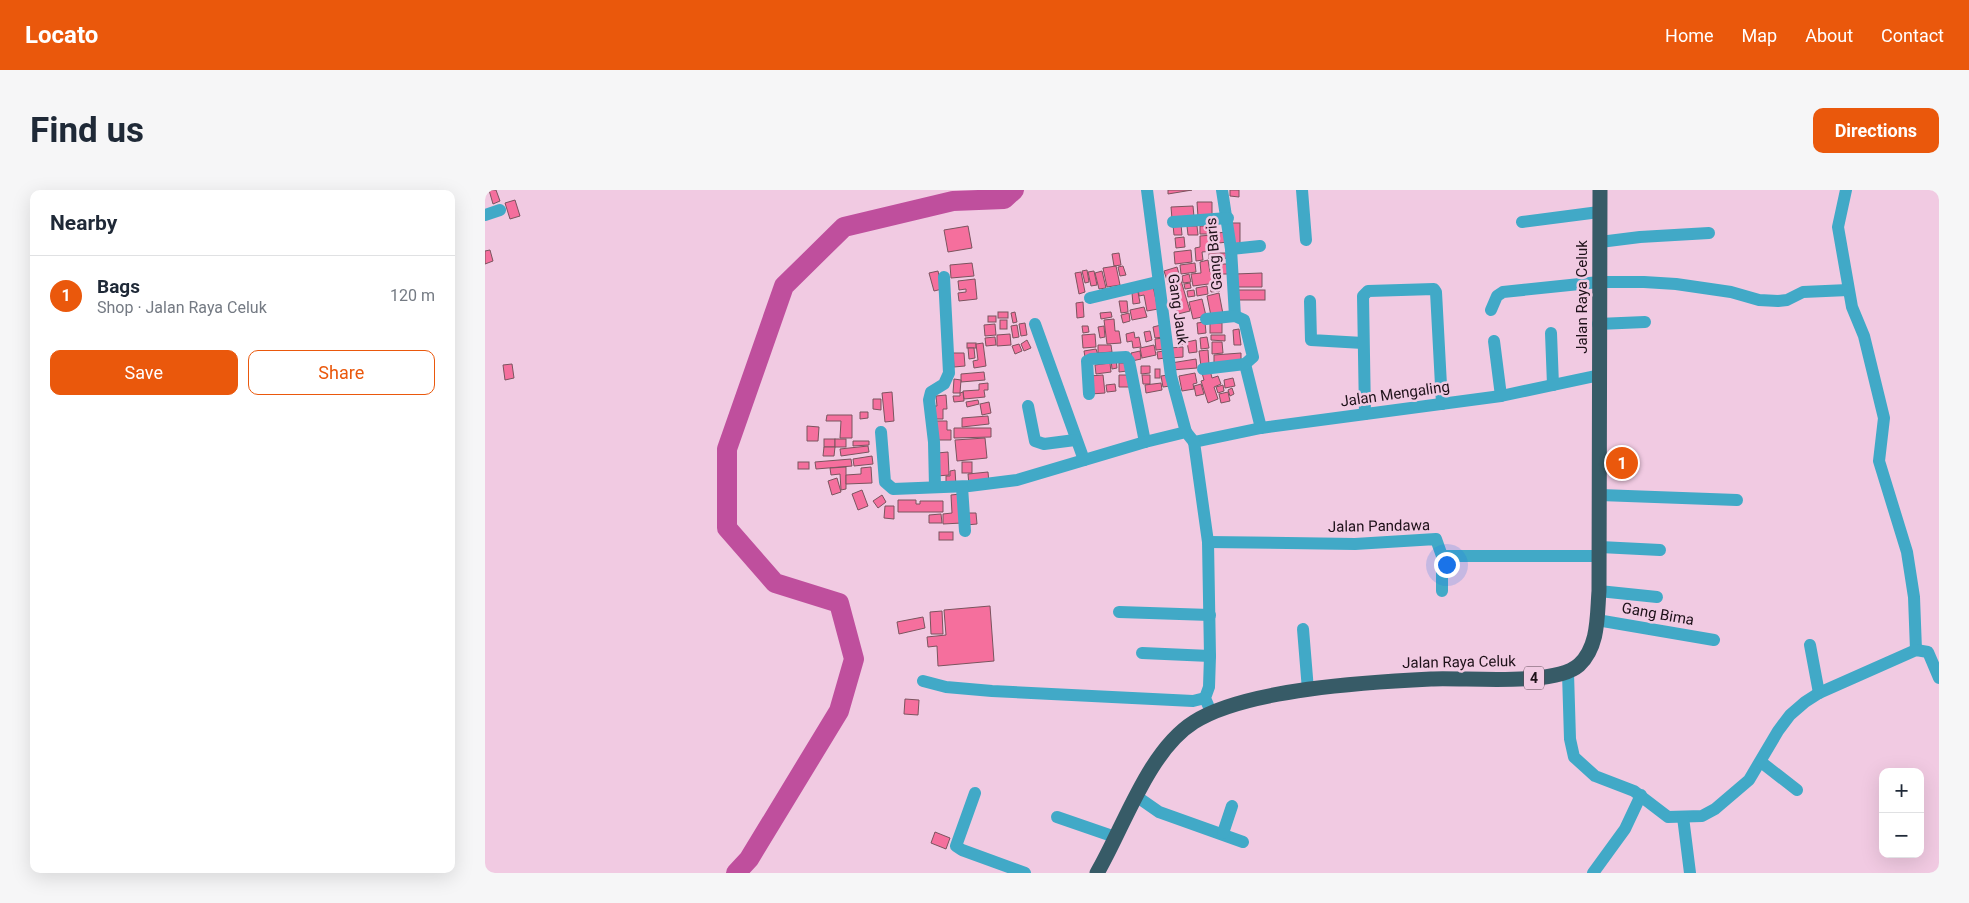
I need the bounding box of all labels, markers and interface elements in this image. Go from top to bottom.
text: Locato [25,21,98,49]
text: Home [1665,25,1714,46]
text: Map [1742,25,1777,46]
text: About [1805,25,1853,46]
text: Contact [1881,25,1944,46]
button: Directions [1813,108,1939,153]
text: Find us [30,110,144,151]
text: Nearby [50,211,117,235]
street label: Gang Baris [1202,217,1226,291]
street label: Jalan Raya Celuk [1573,240,1591,354]
street label: Gang Jauk [1164,273,1192,346]
text: Bags [97,275,140,298]
text: 1 [61,286,71,305]
text: 120 m [390,286,435,305]
text: Shop · Jalan Raya Celuk [97,298,267,317]
button: Save [50,350,238,395]
button: Share [248,350,435,395]
street label: Jalan Mengaling [1339,377,1451,411]
pin: 1 [1606,444,1638,482]
street label: Jalan Pandawa [1328,516,1430,536]
your location [1434,552,1460,578]
street label: Gang Bima [1620,599,1696,629]
street label: Jalan Raya Celuk [1402,652,1516,672]
road number: 4 [1524,666,1544,689]
map controls [1879,768,1924,858]
button: + [1879,768,1924,813]
button: − [1879,813,1924,858]

